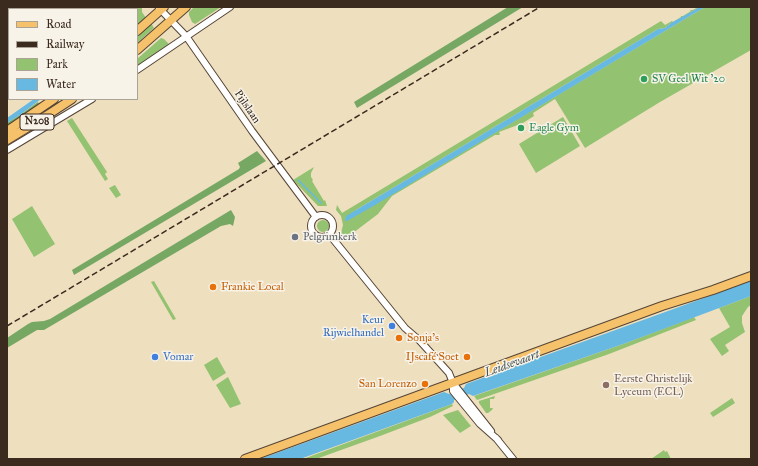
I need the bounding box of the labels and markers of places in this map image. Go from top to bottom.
place label: SV Geel Wit '20 [652,72,725,86]
marker: SV Geel Wit '20 [639,74,649,84]
place label: Eagle Gym [529,121,579,135]
marker: Eagle Gym [516,123,526,133]
place label: Pelgrimkerk [303,230,357,244]
marker: Pelgrimkerk [290,232,300,242]
place label: Frankie Local [221,280,284,294]
marker: Frankie Local [208,282,218,292]
place label: Keur Rijwielhandel [323,313,384,339]
marker: Keur Rijwielhandel [387,321,397,331]
place label: Sonja's [407,331,439,345]
marker: Sonja's [394,333,404,343]
place label: Vomar [163,350,193,364]
place label: IJscafé Soet [406,350,459,364]
marker: Vomar [150,352,160,362]
marker: IJscafé Soet [462,352,472,362]
place label: Eerste Christelijk Lyceum (ECL) [614,372,692,398]
place label: San Lorenzo [359,377,417,391]
marker: San Lorenzo [420,379,430,389]
marker: Eerste Christelijk Lyceum (ECL) [601,380,611,390]

